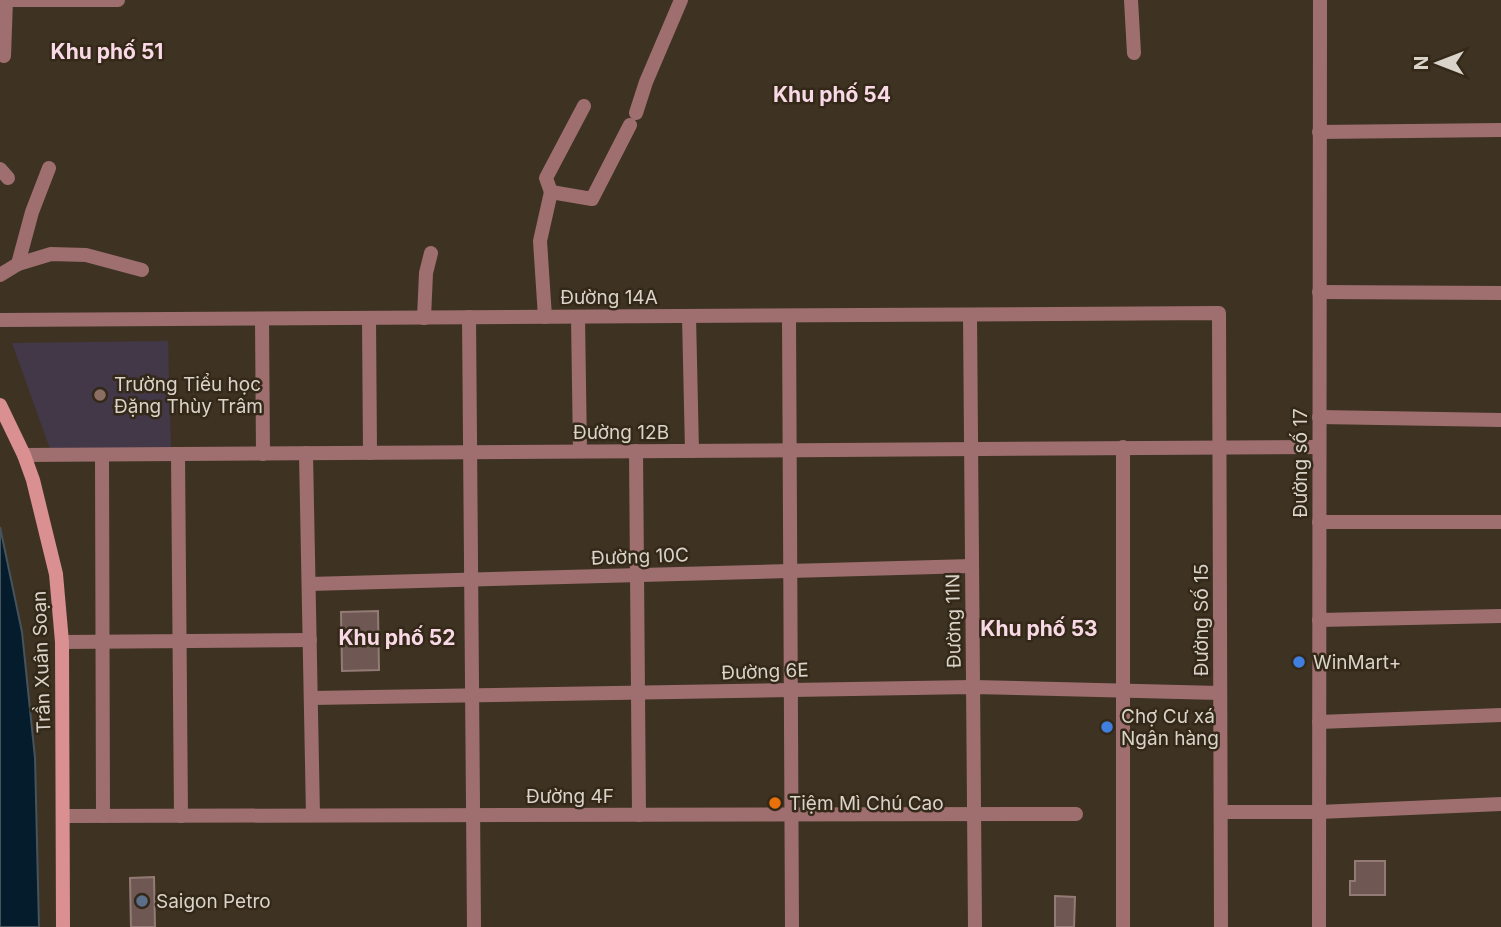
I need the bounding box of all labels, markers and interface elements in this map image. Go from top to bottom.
north arrow [1403,28,1473,98]
district label: Khu phố 51 [51,39,163,64]
text: N [1410,56,1433,70]
district label: Khu phố 54 [773,82,891,107]
street label: Đường 14A [560,286,658,309]
place label: Trường Tiểu học Đặng Thùy Trâm [114,373,263,418]
marker: Trường Tiểu học Đặng Thùy Trâm [92,387,108,403]
street label: Đường số 17 [1289,408,1312,518]
street label: Đường 12B [573,421,669,444]
street label: Đường 10C [591,543,689,570]
street label: Đường Số 15 [1190,564,1213,676]
street label: Đường 11N [941,574,966,668]
street label: Trần Xuân Soạn [28,590,55,734]
district label: Khu phố 53 [980,616,1098,641]
district label: Khu phố 52 [338,625,456,650]
place label: WinMart+ [1313,651,1401,674]
marker: WinMart+ [1291,654,1307,670]
street label: Đường 6E [721,658,809,685]
place label: Chợ Cư xá Ngân hàng [1121,705,1219,750]
marker: Chợ Cư xá Ngân hàng [1099,719,1115,735]
street label: Đường 4F [526,785,614,808]
place label: Tiệm Mì Chú Cao [789,792,944,815]
marker: Tiệm Mì Chú Cao [767,795,783,811]
place label: Saigon Petro [156,890,271,913]
marker: Saigon Petro [134,893,150,909]

